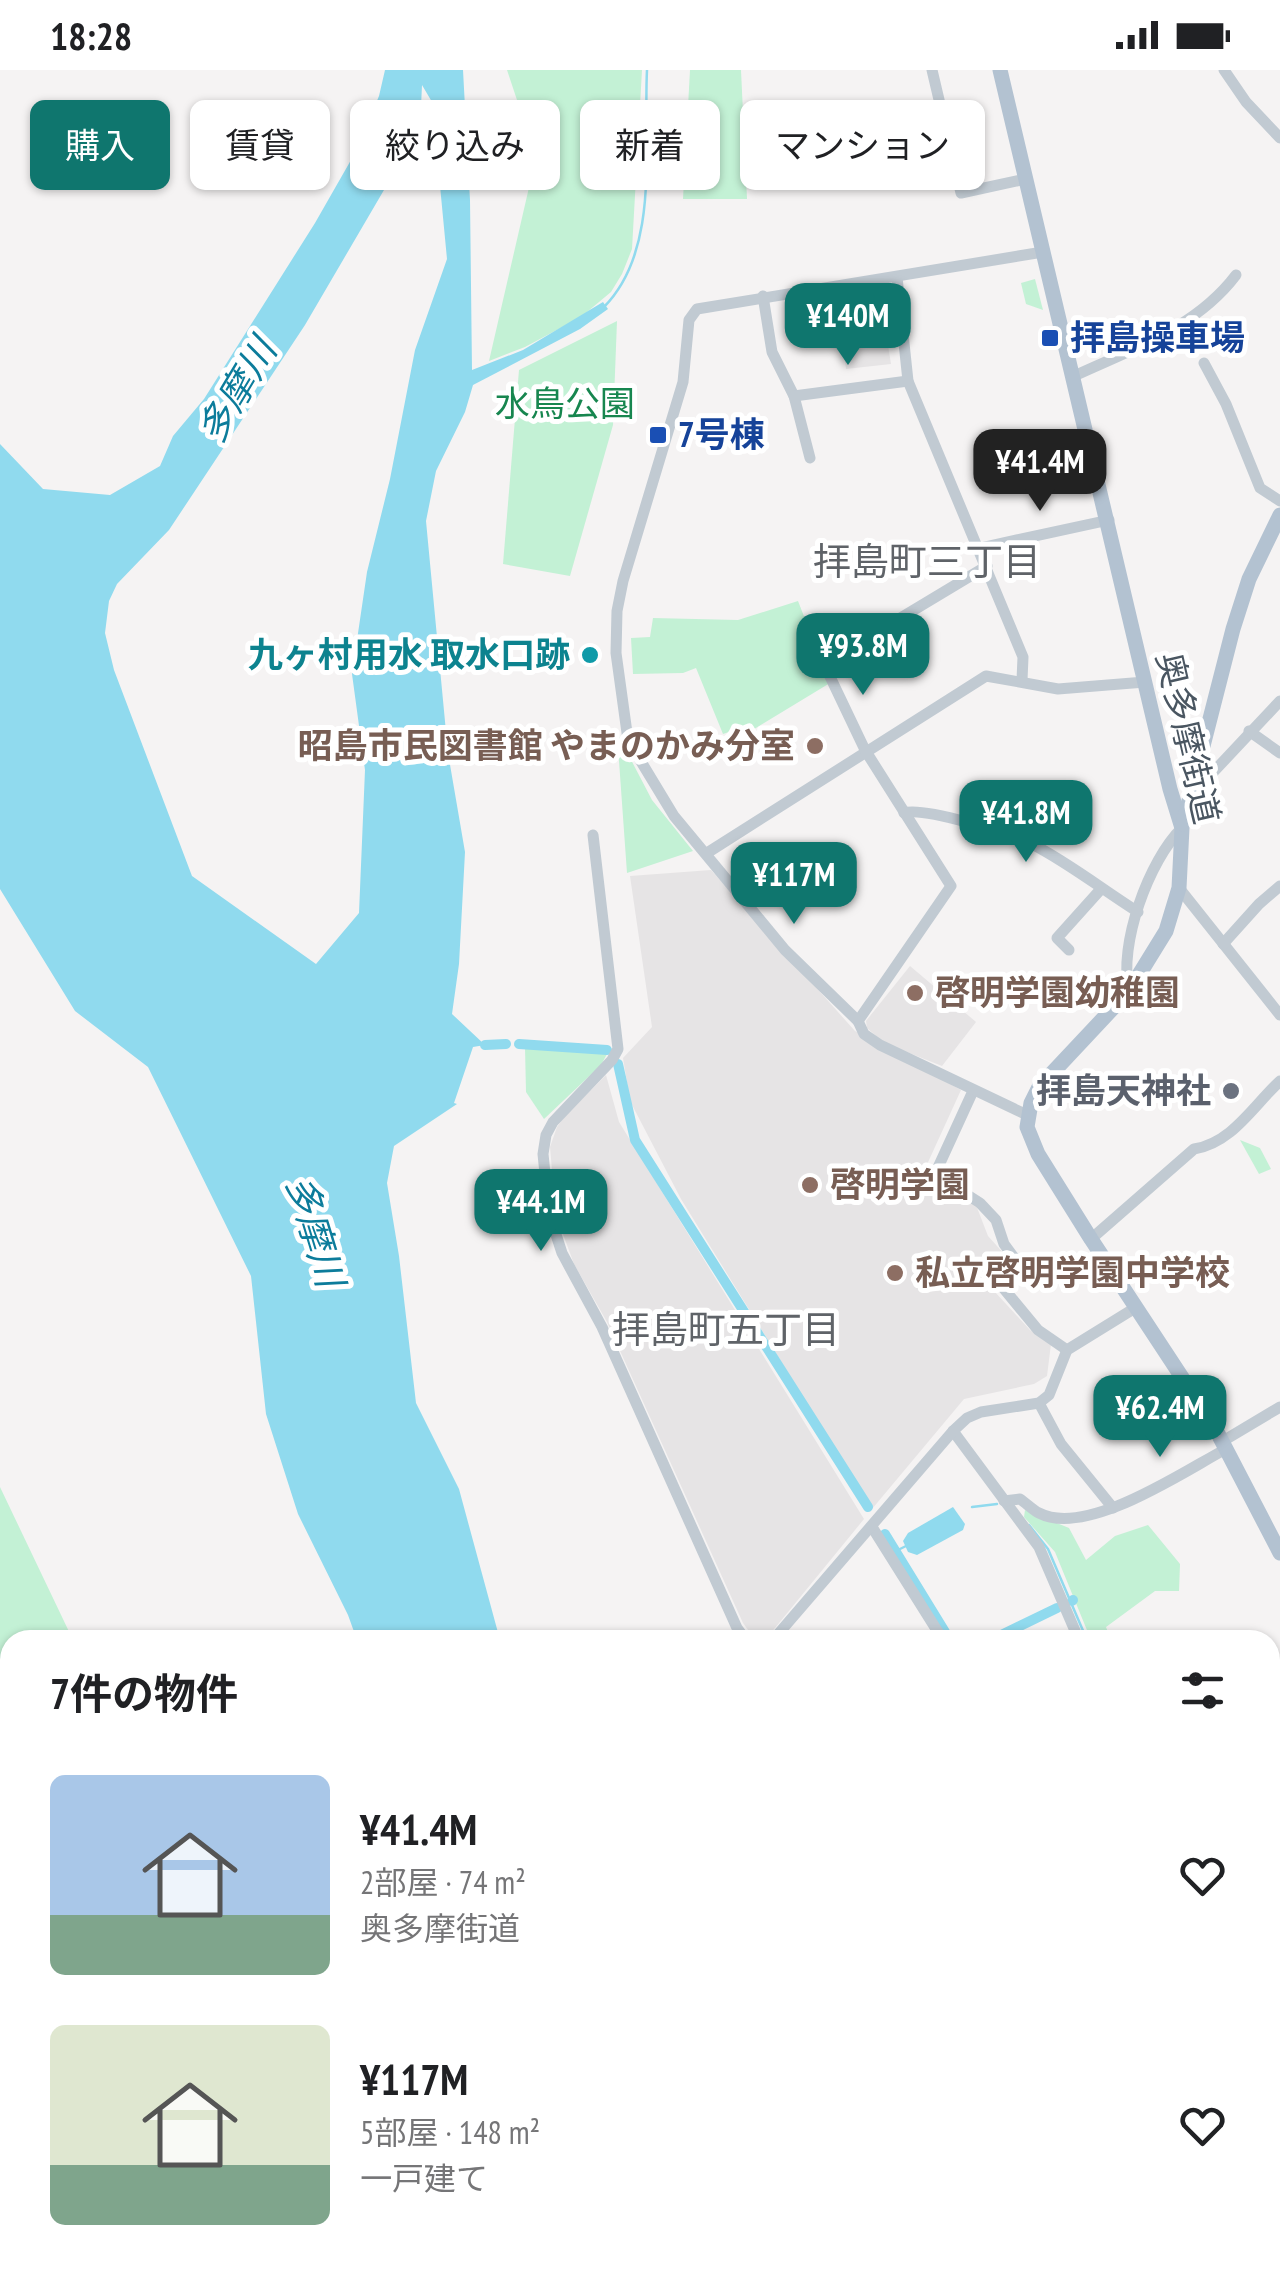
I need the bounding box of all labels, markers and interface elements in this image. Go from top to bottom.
text: 18:28 [50,11,132,60]
chip: 購入 [30,100,170,190]
chip: 賃貸 [190,100,330,190]
chip: 絞り込み [350,100,560,190]
chip: 新着 [580,100,720,190]
chip: マンション [740,100,985,190]
pin: ¥140M [778,283,918,368]
text: ¥140M [807,294,889,336]
place label: 拝島操車場 [1070,314,1245,360]
water label: 多摩川 [185,325,288,452]
marker: 拝島操車場 [1039,327,1061,349]
park label: 水鳥公園 [495,380,635,426]
place label: 7号棟 [678,411,765,457]
marker: 7号棟 [647,424,669,446]
pin: ¥41.4M [959,429,1121,514]
text: ¥41.4M [995,440,1085,482]
district label: 拝島町三丁目 [813,536,1041,585]
pin: ¥93.8M [782,613,944,698]
text: ¥93.8M [818,624,908,666]
place label: 九ヶ村用水 取水口跡 [248,631,570,677]
marker: 九ヶ村用水 取水口跡 [579,644,601,666]
street label: 奥多摩街道 [1147,647,1231,828]
place label: 昭島市民図書館 やまのかみ分室 [298,722,795,768]
marker: 昭島市民図書館 やまのかみ分室 [804,735,826,757]
pin: ¥41.8M [945,780,1107,865]
text: ¥41.8M [981,791,1071,833]
pin: ¥117M [724,842,864,927]
text: ¥117M [753,853,835,895]
place label: 啓明学園幼稚園 [935,969,1180,1015]
marker: 啓明学園幼稚園 [904,982,926,1004]
place label: 拝島天神社 [1036,1067,1211,1113]
marker: 拝島天神社 [1220,1080,1242,1102]
place label: 啓明学園 [830,1161,970,1207]
water label: 多摩川 [276,1169,358,1296]
pin: ¥44.1M [460,1169,622,1254]
marker: 啓明学園 [799,1174,821,1196]
text: ¥44.1M [496,1180,586,1222]
place label: 私立啓明学園中学校 [915,1249,1230,1295]
marker: 私立啓明学園中学校 [884,1262,906,1284]
district label: 拝島町五丁目 [612,1304,840,1353]
pin: ¥62.4M [1079,1375,1241,1460]
text: ¥62.4M [1115,1386,1205,1428]
icon: filters [1175,1663,1230,1718]
text: 7件の物件 [50,1666,238,1721]
text: ¥41.4M [360,1802,477,1857]
icon: home [130,1815,250,1935]
icon: heart [1175,1848,1230,1903]
text: 2部屋 · 74 m² [360,1861,526,1903]
text: 奥多摩街道 [360,1907,520,1949]
text: ¥117M [360,2052,468,2107]
icon: home [130,2065,250,2185]
icon: heart [1175,2098,1230,2153]
text: 5部屋 · 148 m² [360,2111,540,2153]
text: 一戸建て [360,2157,488,2199]

